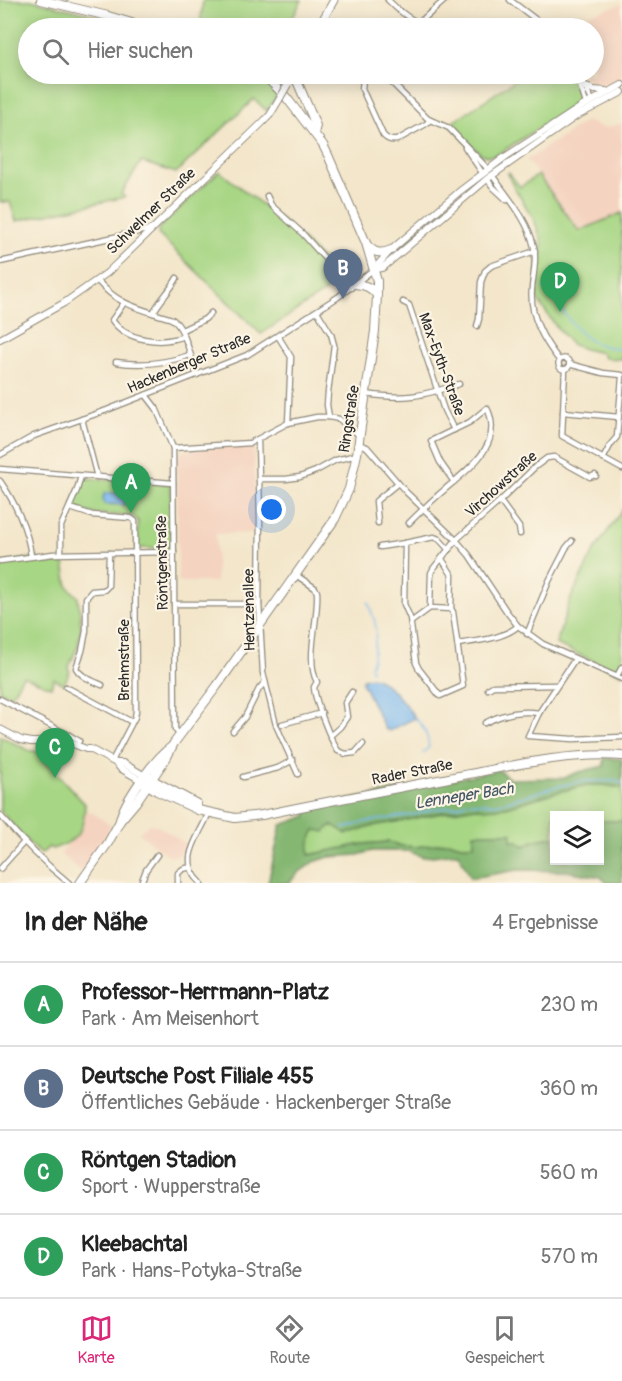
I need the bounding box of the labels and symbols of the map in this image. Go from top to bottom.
street label: Schwelmer Straße [103,164,200,259]
pin: B [324,250,362,299]
pin: D [540,262,580,312]
street label: Max-Eyth-Straße [414,310,469,419]
street label: Hackenberger Straße [125,329,254,398]
street label: Ringstraße [335,383,364,454]
street label: Virchowstraße [461,447,542,522]
pin: A [112,464,150,513]
your location [257,495,286,524]
street label: Röntgenstraße [152,515,173,611]
street label: Hentzenallee [239,568,260,651]
street label: Brehmstraße [115,619,134,701]
pin: C [36,728,74,778]
street label: Rader Straße [370,755,455,790]
water label: Lenneper Bach [414,778,516,814]

